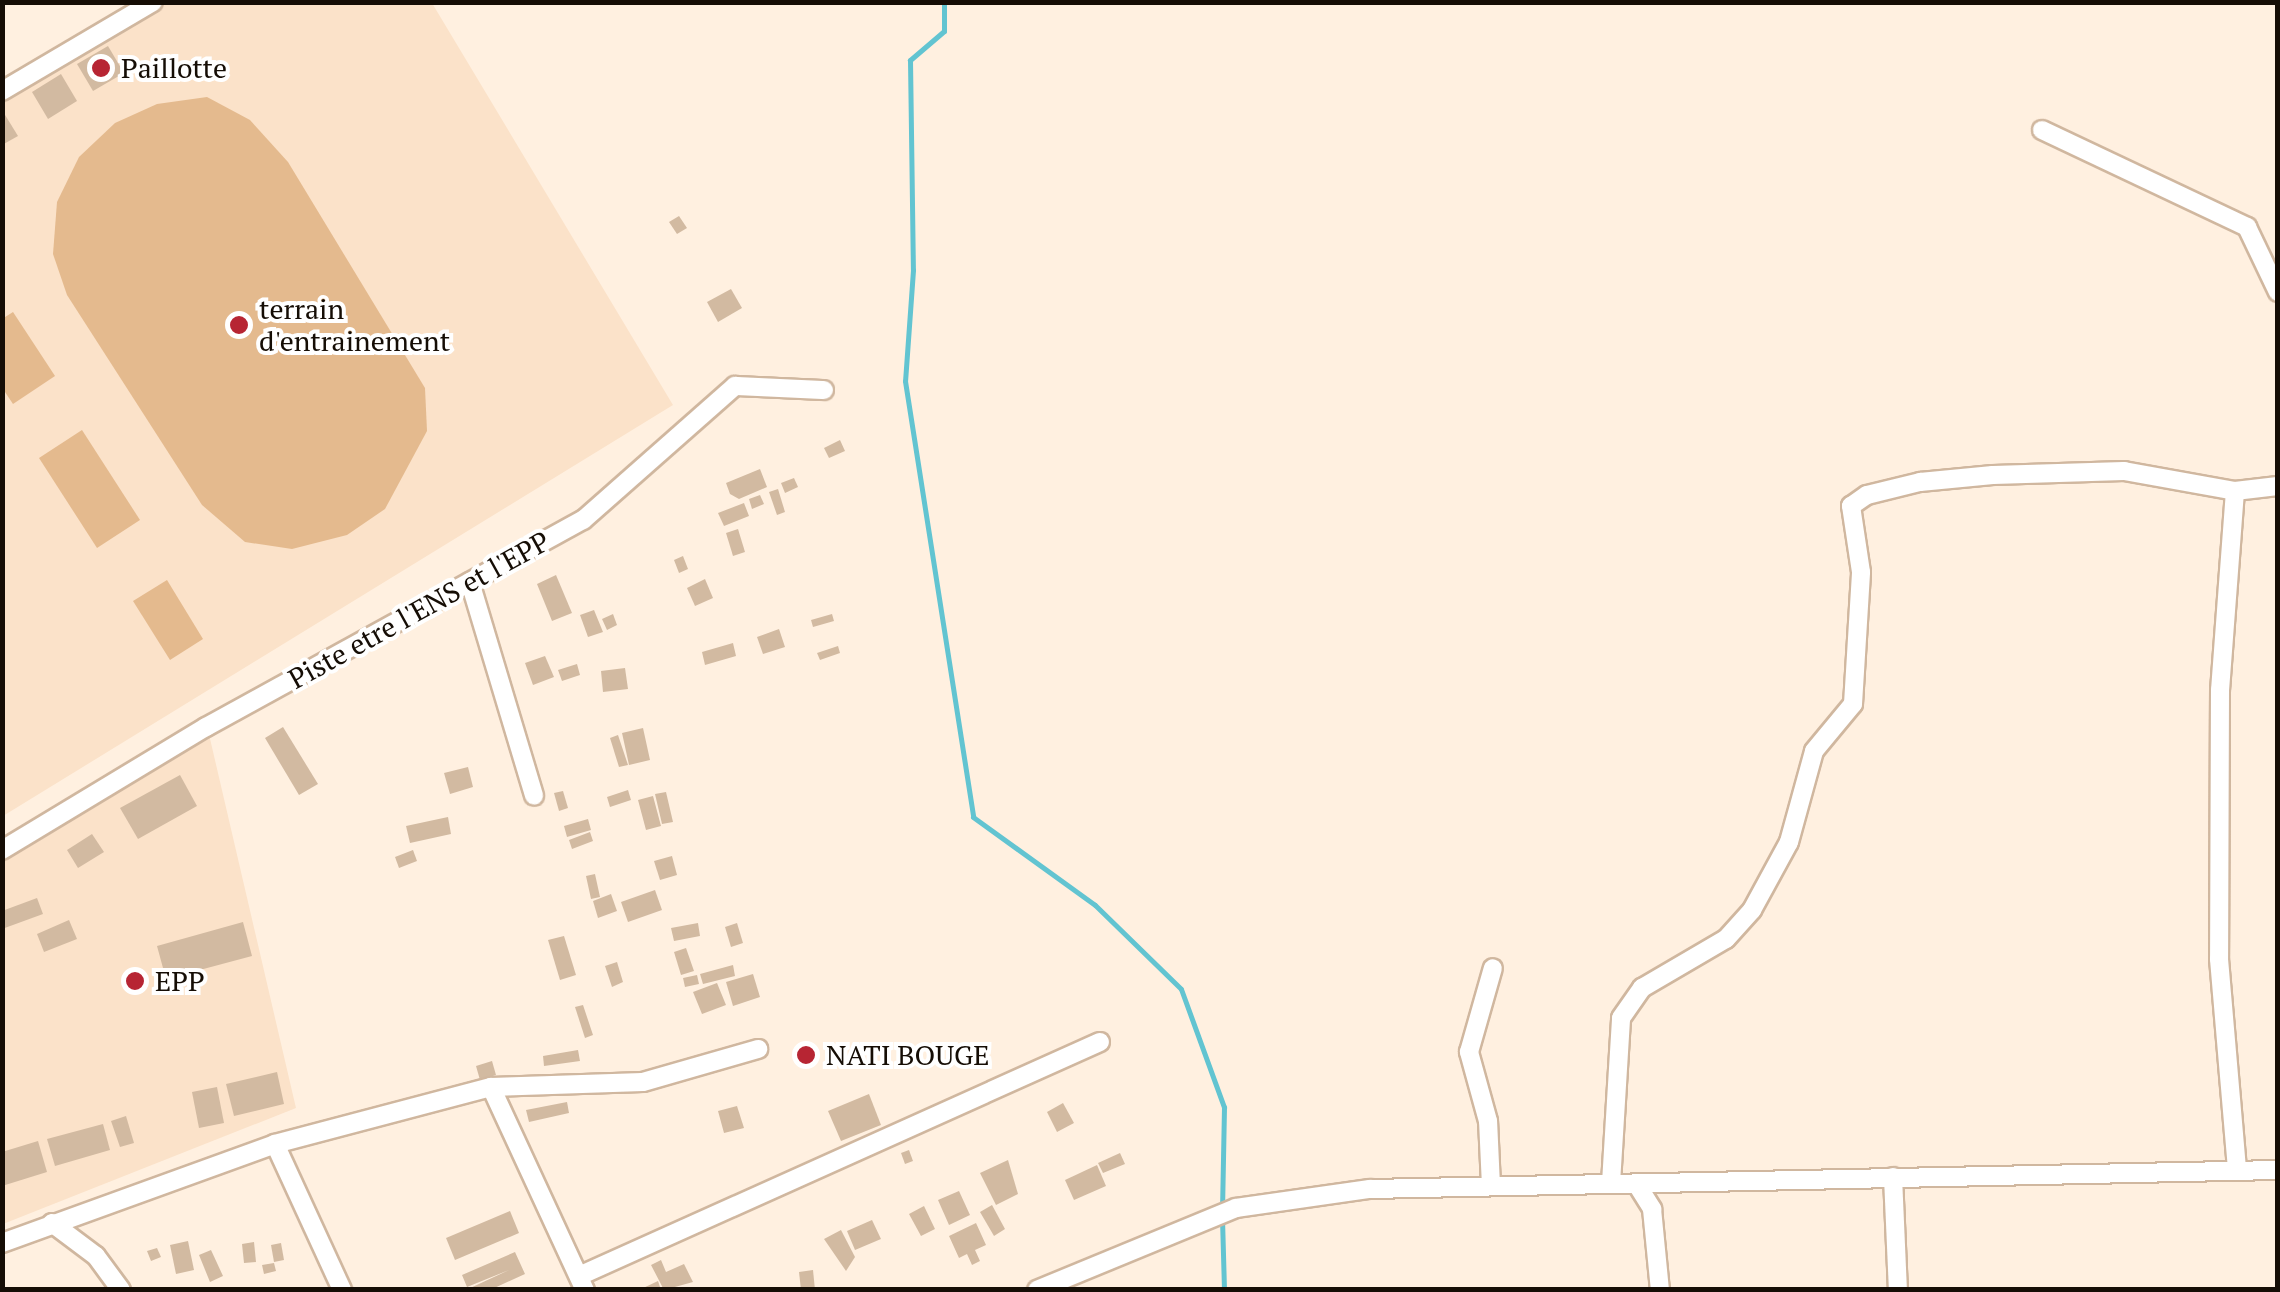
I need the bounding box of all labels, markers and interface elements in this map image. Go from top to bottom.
place label: Paillotte [121,51,227,85]
marker: Paillotte [90,57,112,79]
place label: terrain d'entrainement [259,292,450,358]
marker: terrain d'entrainement [228,314,250,336]
street label: Piste etre l'ENS et l'EPP [283,524,555,696]
place label: EPP [155,964,205,998]
marker: EPP [124,970,146,992]
place label: NATI BOUGE [826,1038,990,1072]
marker: NATI BOUGE [795,1044,817,1066]

